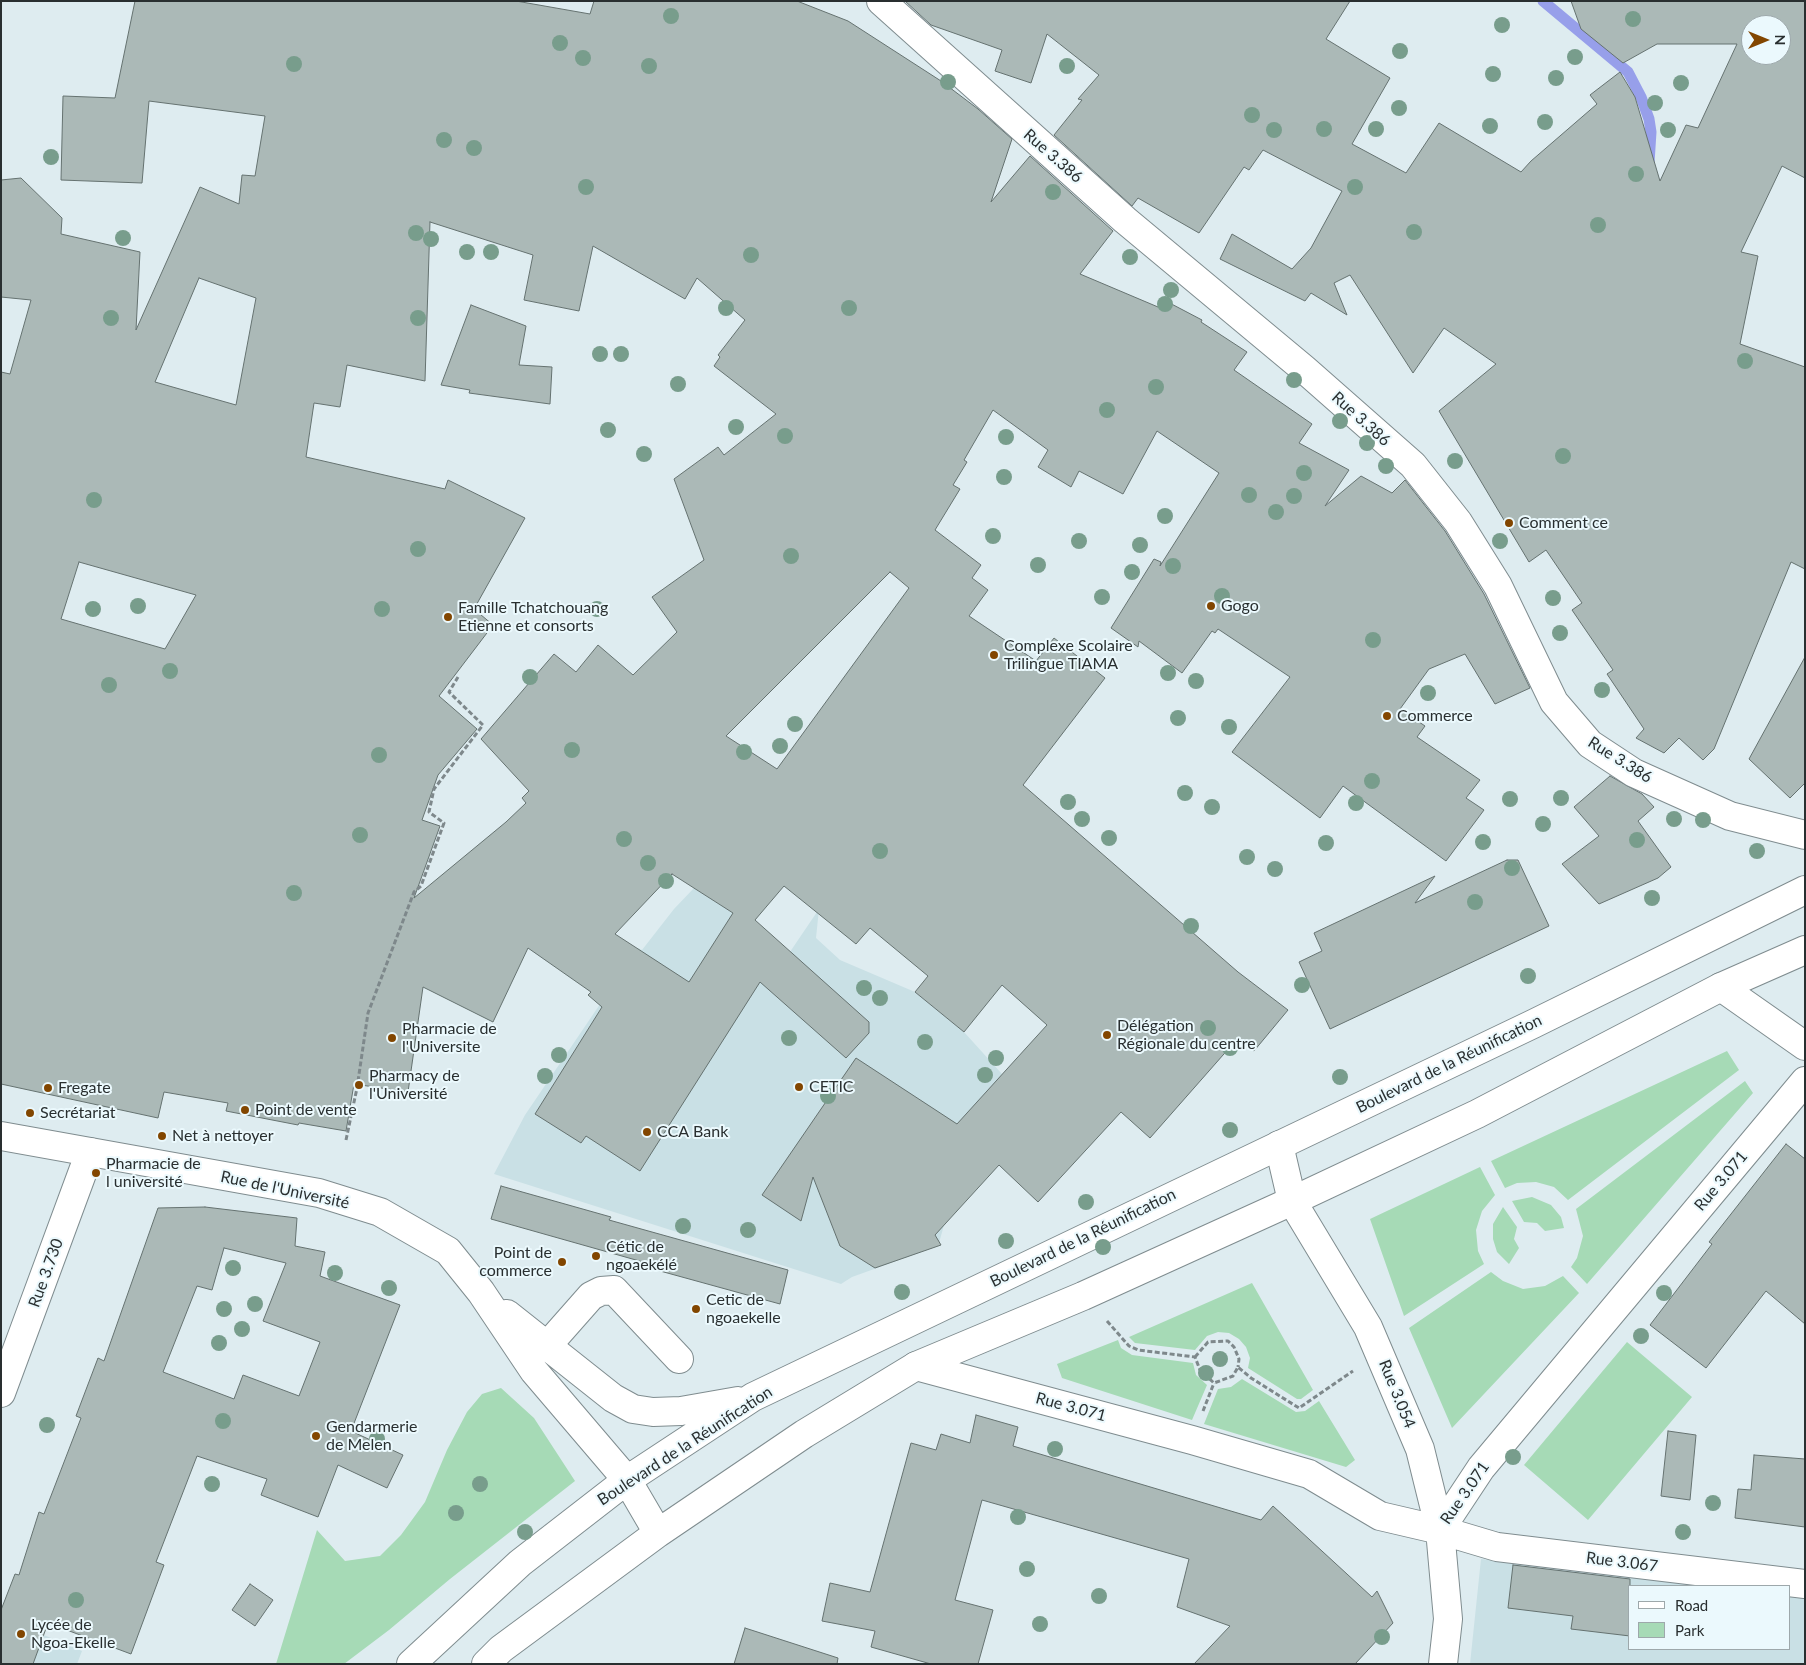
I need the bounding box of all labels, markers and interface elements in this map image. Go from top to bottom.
north arrow [1741,15,1791,65]
text: N [1772,35,1789,45]
street label: Rue 3.386 [1020,125,1086,187]
street label: Rue 3.386 [1328,388,1394,450]
place label: Comment ce [1519,513,1608,533]
marker: Comment ce [1503,517,1515,529]
place label: Gogo [1221,596,1259,616]
place label: Famille Tchatchouang Etienne et consorts [458,598,608,636]
marker: Gogo [1205,600,1217,612]
marker: Famille Tchatchouang Etienne et consorts [442,611,454,623]
place label: Complexe Scolaire Trilingue TIAMA [1004,636,1133,674]
marker: Complexe Scolaire Trilingue TIAMA [988,649,1000,661]
place label: Commerce [1397,706,1473,726]
marker: Commerce [1381,710,1393,722]
street label: Rue 3.386 [1584,733,1656,787]
street label: Boulevard de la Réunification [1353,1011,1545,1117]
place label: Délégation Régionale du centre [1117,1016,1256,1054]
place label: Pharmacie de l'Universite [402,1019,497,1057]
marker: Délégation Régionale du centre [1101,1029,1113,1041]
marker: Pharmacie de l'Universite [386,1032,398,1044]
place label: Pharmacy de l'Université [369,1066,460,1104]
place label: CETIC [809,1077,854,1097]
place label: Fregate [58,1078,111,1098]
marker: Pharmacy de l'Université [353,1079,365,1091]
marker: CETIC [793,1081,805,1093]
marker: Fregate [42,1082,54,1094]
place label: Point de vente [255,1100,357,1120]
place label: Secrétariat [40,1103,116,1123]
marker: Point de vente [239,1104,251,1116]
marker: Secrétariat [24,1107,36,1119]
place label: CCA Bank [657,1122,728,1142]
place label: Net à nettoyer [172,1126,274,1146]
marker: CCA Bank [641,1126,653,1138]
marker: Net à nettoyer [156,1130,168,1142]
street label: Rue 3.071 [1690,1147,1752,1215]
place label: Pharmacie de l université [106,1154,201,1192]
marker: Pharmacie de l université [90,1167,102,1179]
street label: Rue de l'Université [219,1167,351,1213]
street label: Boulevard de la Réunification [987,1185,1179,1291]
street label: Rue 3.730 [25,1236,67,1310]
place label: Cétic de ngoaekélé [606,1237,677,1275]
place label: Point de commerce [479,1243,552,1281]
marker: Cétic de ngoaekélé [590,1250,602,1262]
marker: Point de commerce [556,1256,568,1268]
place label: Cetic de ngoaekelle [706,1290,781,1328]
marker: Cetic de ngoaekelle [690,1303,702,1315]
street label: Rue 3.054 [1375,1357,1419,1431]
street label: Boulevard de la Réunification [594,1382,776,1510]
street label: Rue 3.071 [1034,1388,1108,1426]
place label: Gendarmerie de Melen [326,1417,417,1455]
marker: Gendarmerie de Melen [310,1430,322,1442]
street label: Rue 3.071 [1436,1458,1494,1528]
street label: Rue 3.067 [1585,1548,1659,1576]
legend [1628,1585,1791,1650]
text: Road [1675,1596,1708,1614]
place label: Lycée de Ngoa-Ekelle [31,1615,115,1653]
text: Park [1675,1621,1704,1639]
marker: Lycée de Ngoa-Ekelle [15,1628,27,1640]

